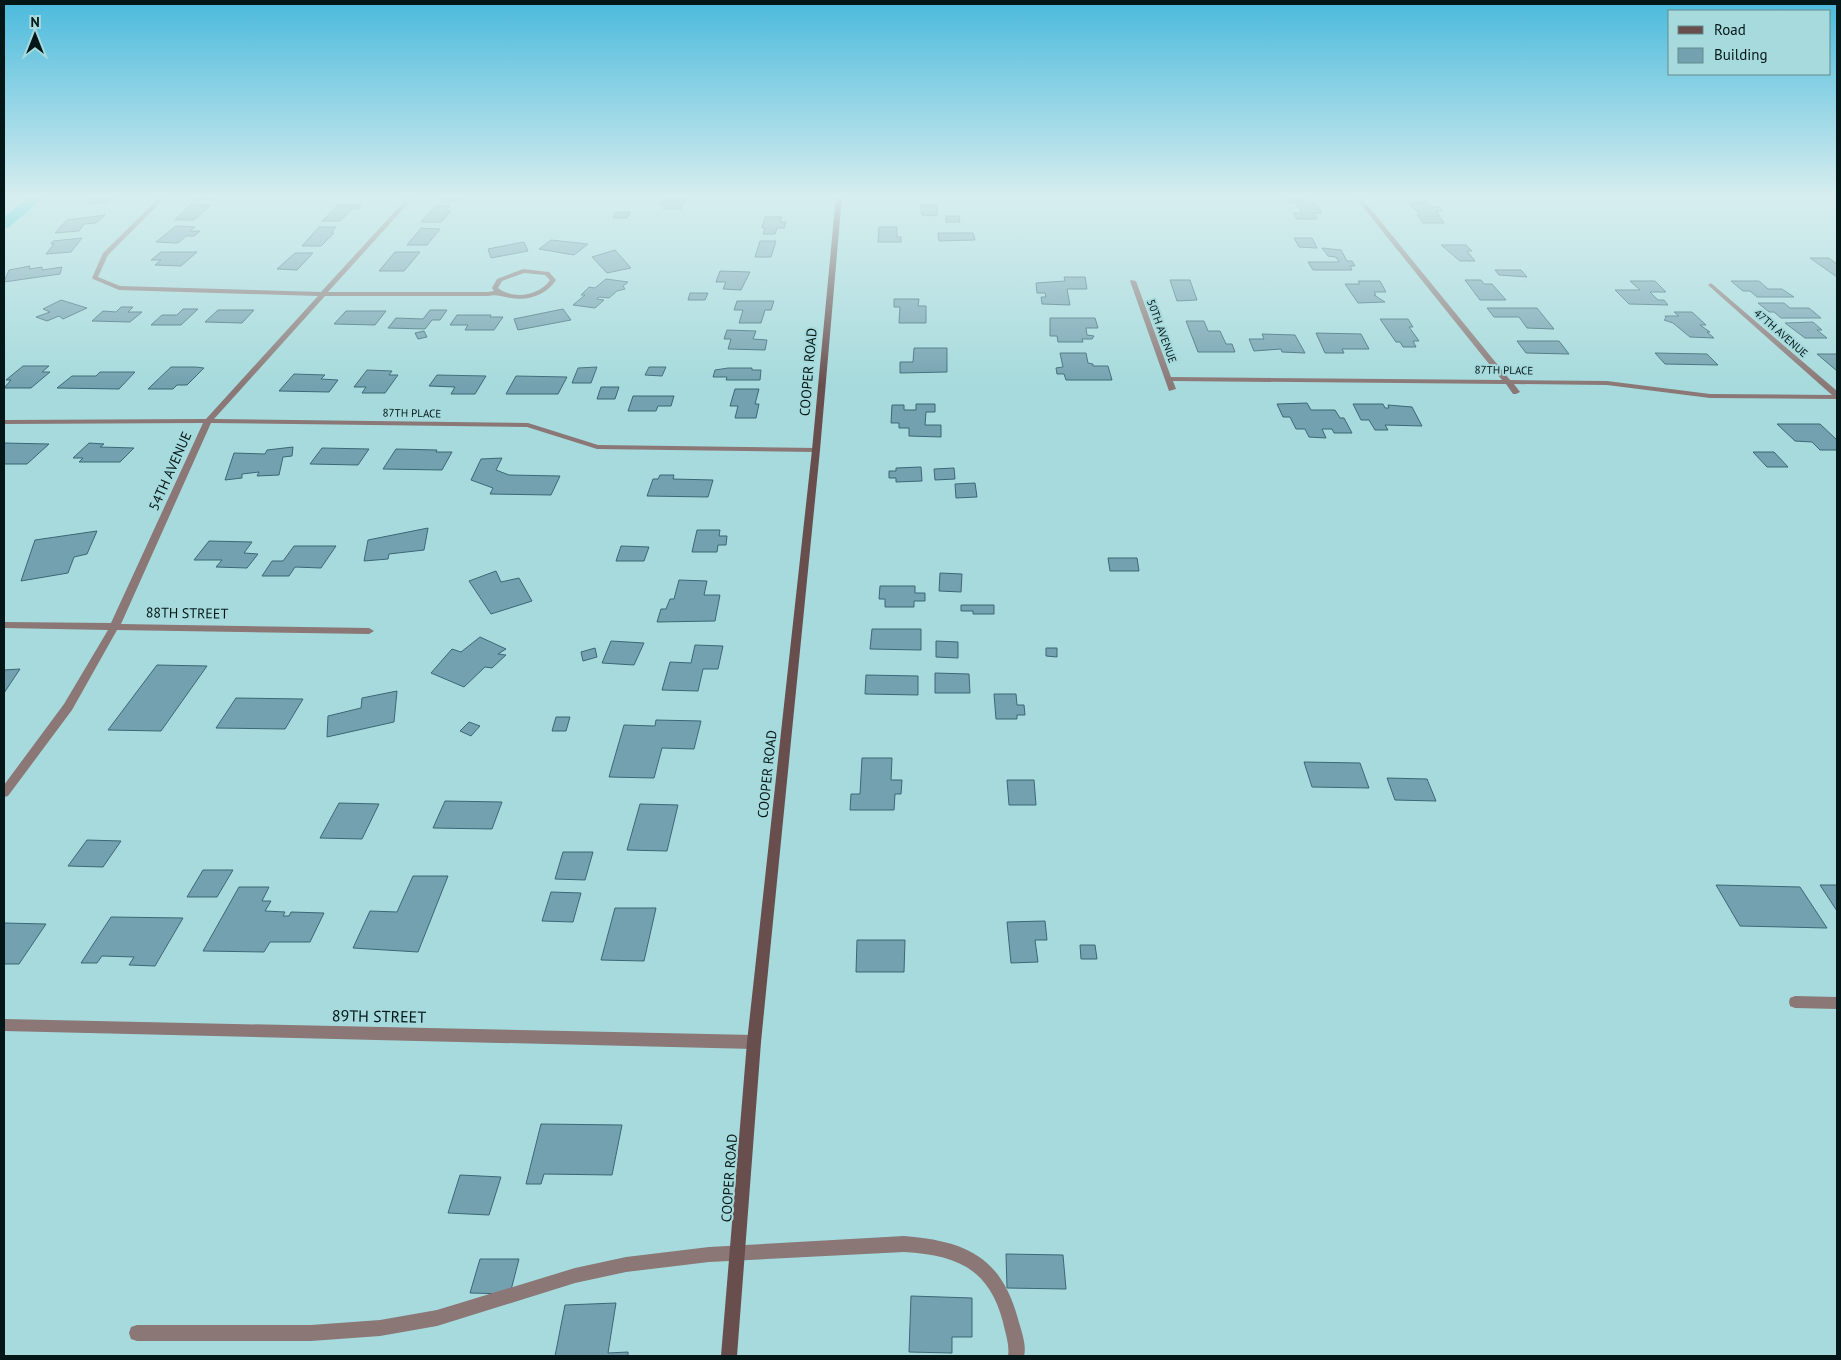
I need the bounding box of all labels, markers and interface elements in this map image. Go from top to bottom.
north arrow [10,10,60,60]
legend [1668,10,1831,75]
text: N [30,13,40,31]
text: Road [1714,20,1746,39]
text: Building [1714,45,1768,64]
street label: 50TH AVENUE [1144,297,1180,365]
street label: 47TH AVENUE [1751,306,1811,360]
street label: COOPER ROAD [795,327,821,417]
street label: 87TH PLACE [1475,362,1534,378]
street label: 87TH PLACE [383,405,442,421]
street label: 54TH AVENUE [145,429,195,513]
street label: 88TH STREET [146,603,229,623]
street label: COOPER ROAD [753,729,781,819]
street label: 89TH STREET [332,1005,426,1027]
street label: COOPER ROAD [717,1133,741,1223]

